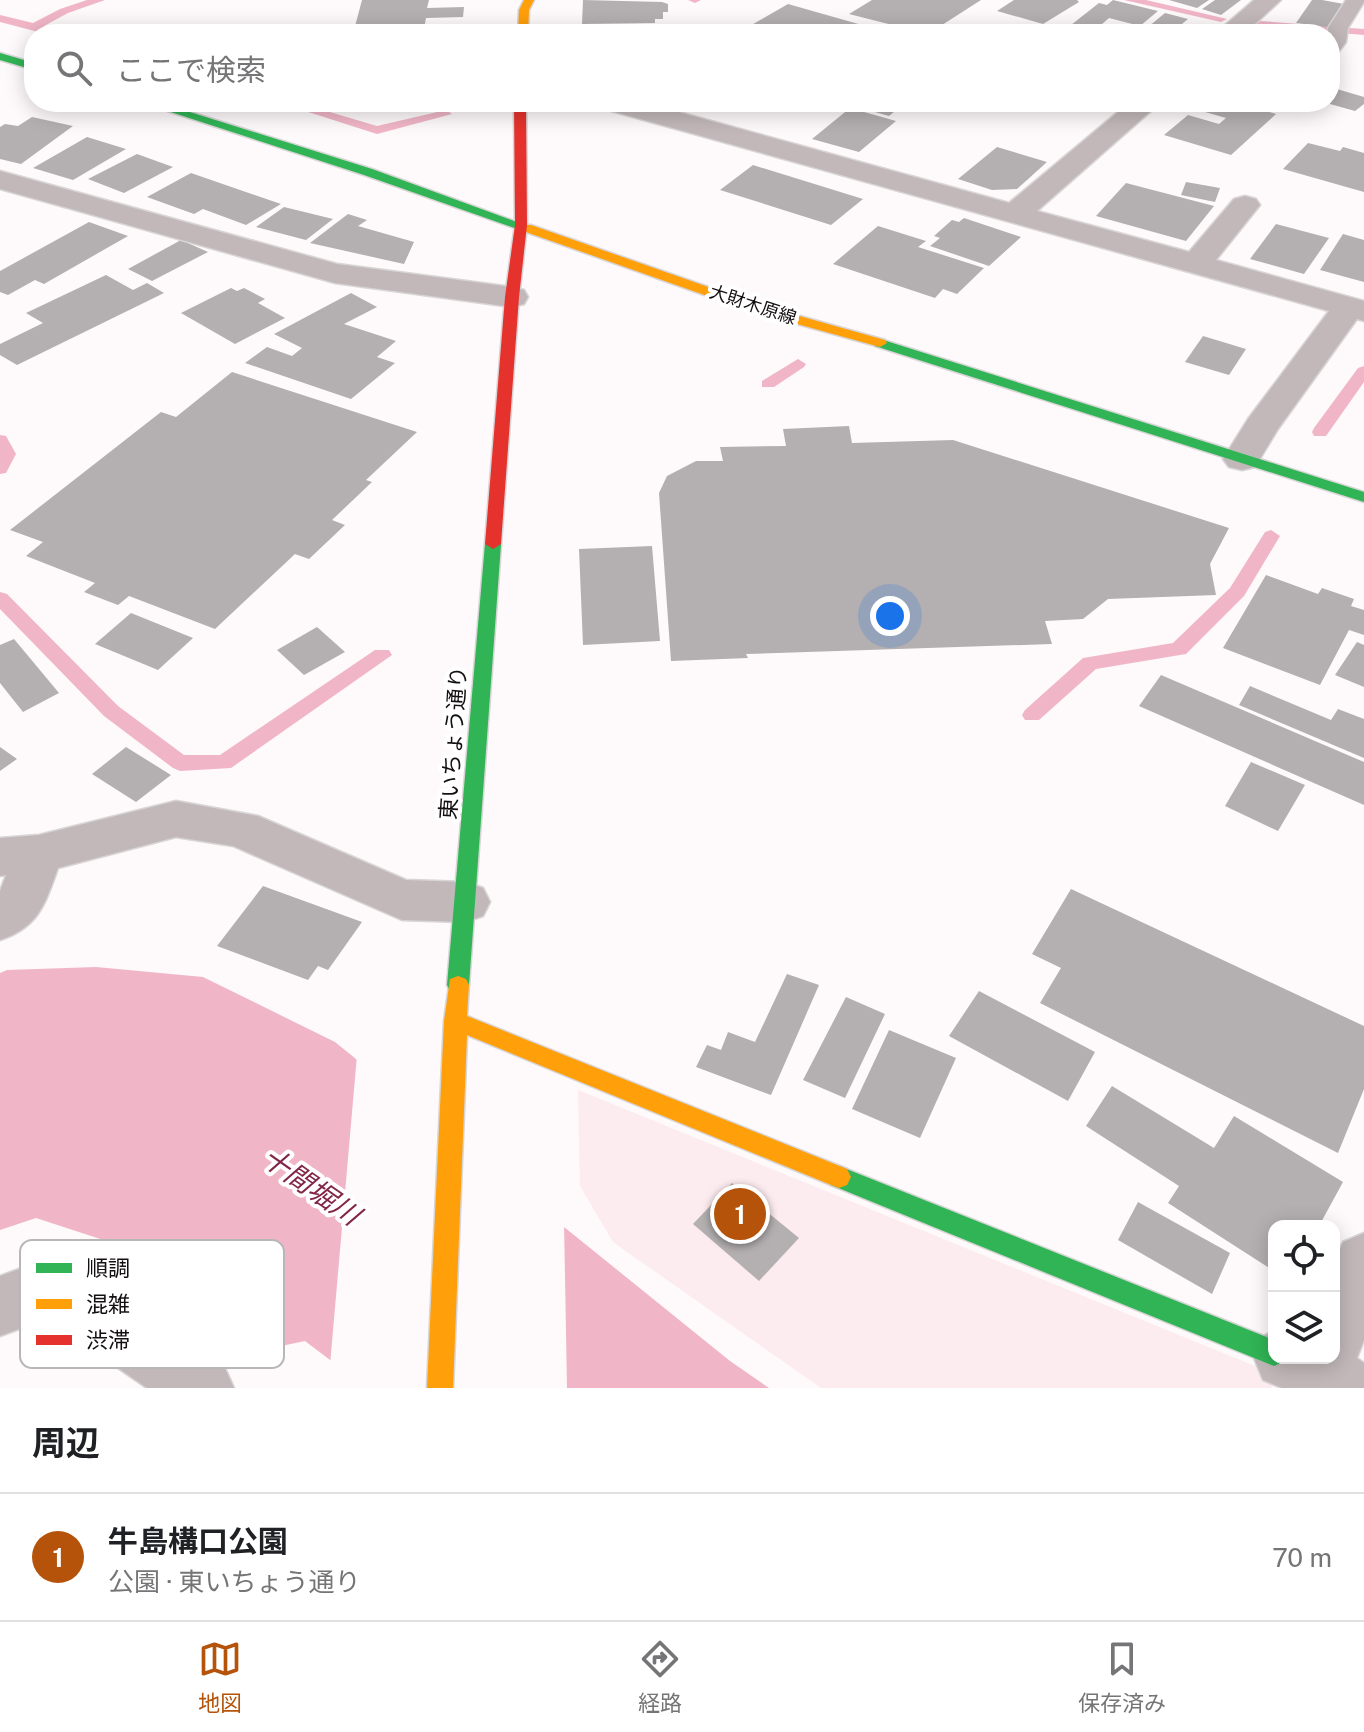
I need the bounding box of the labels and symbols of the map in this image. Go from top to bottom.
street label: 大財木原線 [707,281,799,328]
your location [870,596,910,636]
street label: 東いちょう通り [435,665,471,821]
water label: 十間堀川 [256,1140,369,1233]
pin: 1 [714,1184,766,1244]
legend [20,1240,284,1368]
text: 順調 [86,1255,130,1281]
text: 混雑 [86,1291,130,1317]
text: 渋滞 [86,1327,130,1353]

